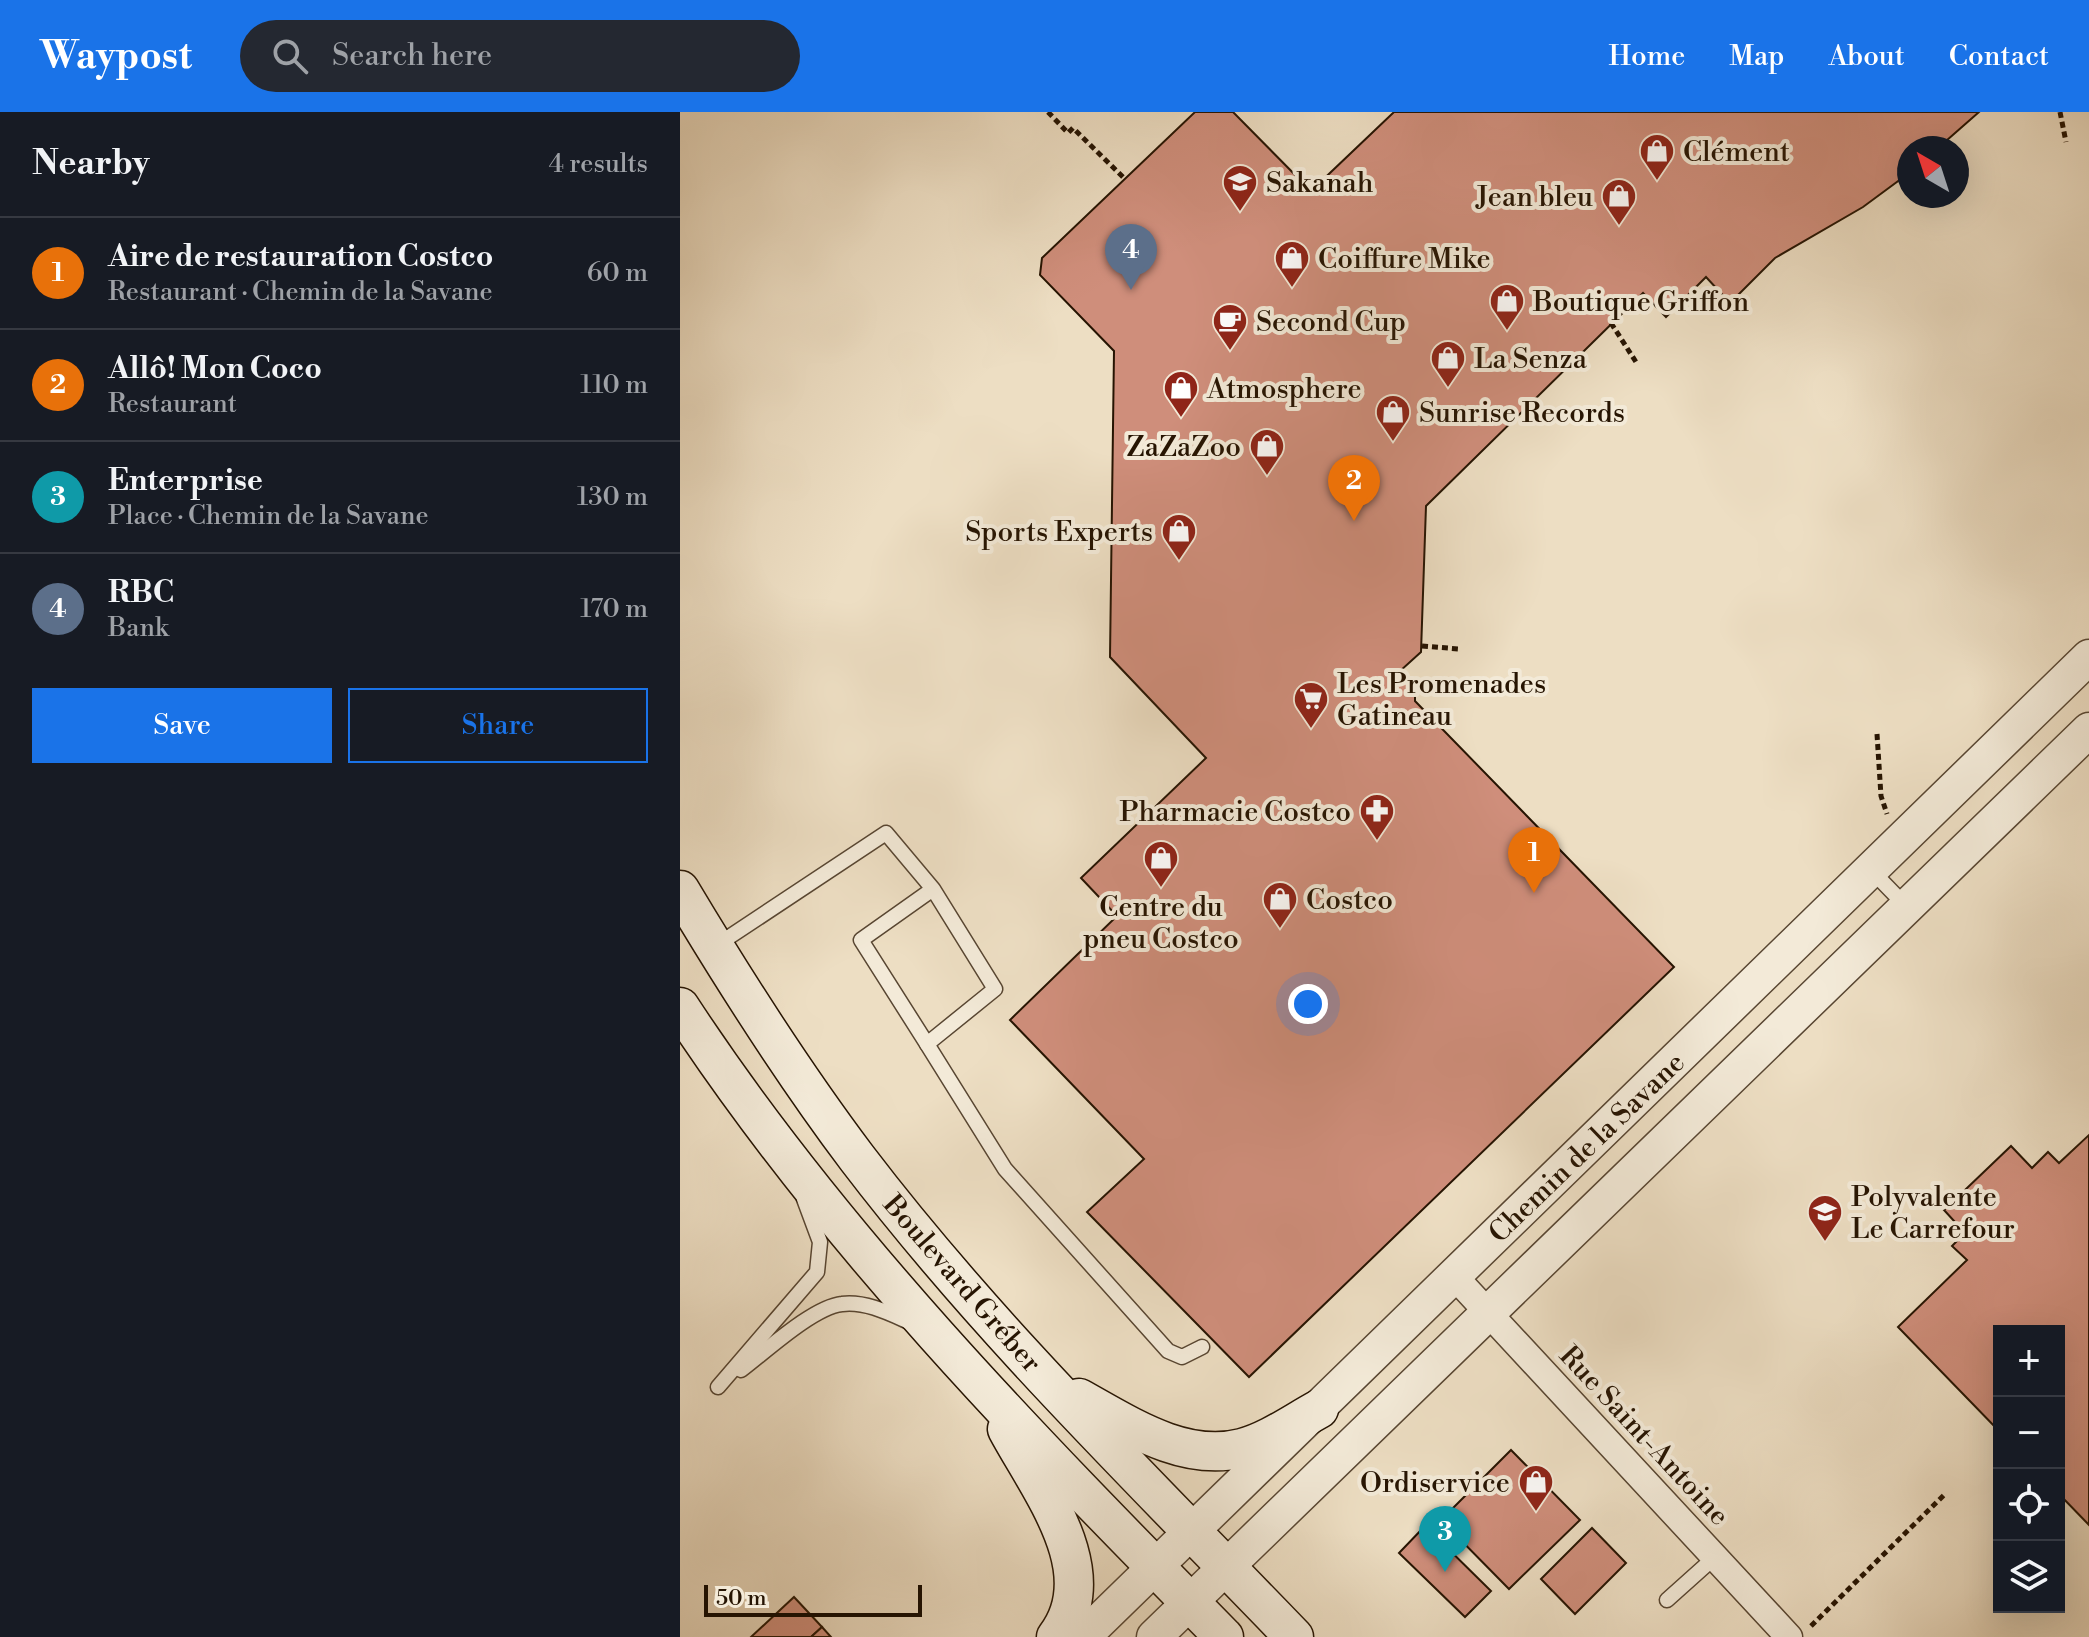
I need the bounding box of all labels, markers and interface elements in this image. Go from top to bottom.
search box [240,20,800,92]
text: Waypost [40,33,192,80]
icon: search [268,34,312,78]
text: Search here [332,37,492,75]
text: Home [1609,39,1685,74]
text: Map [1729,39,1784,74]
text: About [1828,39,1905,74]
text: Contact [1949,39,2049,74]
shop icon: Clément [1638,132,1676,182]
place label: Clément [1683,135,1790,170]
north arrow [1897,136,1969,208]
text: Nearby [32,143,150,185]
text: 4 results [549,148,648,180]
school or university icon: Sakanah [1221,163,1259,213]
place label: Sakanah [1266,166,1374,201]
shop icon: Jean bleu [1600,177,1638,227]
place label: Jean bleu [1475,180,1593,215]
pin: 4 [1105,224,1157,290]
text: Aire de restauration Costco [108,238,493,276]
shop icon: Coiffure Mike [1273,239,1311,289]
place label: Coiffure Mike [1318,242,1491,277]
text: 1 [52,257,64,289]
text: 60 m [587,257,648,289]
text: Restaurant · Chemin de la Savane [108,276,493,308]
shop icon: Boutique Griffon [1488,282,1526,332]
place label: Boutique Griffon [1532,285,1750,320]
cafe icon: Second Cup [1211,302,1249,352]
place label: Second Cup [1256,305,1406,340]
shop icon: La Senza [1429,339,1467,389]
place label: La Senza [1474,342,1588,377]
text: Allô! Mon Coco [108,350,322,388]
text: 2 [50,369,66,401]
text: 110 m [580,369,648,401]
shop icon: Atmosphere [1162,369,1200,419]
place label: Atmosphere [1206,372,1362,407]
text: Restaurant [108,388,237,420]
shop icon: Sunrise Records [1374,393,1412,443]
place label: Sunrise Records [1419,396,1625,431]
shop icon: ZaZaZoo [1248,427,1286,477]
place label: ZaZaZoo [1127,430,1241,465]
pin: 2 [1328,455,1380,521]
text: Enterprise [108,462,263,500]
text: 3 [50,481,66,513]
text: 130 m [577,481,648,513]
text: Place · Chemin de la Savane [108,500,429,532]
shop icon: Sports Experts [1160,512,1198,562]
place label: Sports Experts [965,515,1153,550]
text: RBC [108,574,174,612]
text: 4 [49,593,67,625]
text: 170 m [580,593,648,625]
text: Bank [108,612,169,644]
place label: Les Promenades Gatineau [1337,667,1546,734]
supermarket icon: Les Promenades Gatineau [1292,680,1330,730]
button: Save [32,688,332,763]
button: Share [348,688,648,763]
pharmacy icon: Pharmacie Costco [1358,792,1396,842]
place label: Pharmacie Costco [1119,795,1351,830]
pin: 1 [1508,827,1560,893]
shop icon: Centre du pneu Costco [1142,839,1180,889]
shop icon: Costco [1261,880,1299,930]
place label: Costco [1306,883,1393,918]
place label: Centre du pneu Costco [1083,890,1239,957]
your location [1288,984,1328,1024]
street label: Chemin de la Savane [1482,1045,1692,1251]
place label: Polyvalente Le Carrefour [1851,1180,2015,1247]
street label: Boulevard Gréber [874,1187,1049,1380]
school or university icon: Polyvalente Le Carrefour [1806,1193,1844,1243]
map controls [1993,1325,2065,1613]
button: + [1993,1325,2065,1397]
street label: Rue Saint-Antoine [1552,1339,1736,1533]
button: − [1993,1397,2065,1469]
shop icon: Ordiservice [1517,1463,1555,1513]
place label: Ordiservice [1360,1466,1510,1501]
button: locate [1993,1469,2065,1541]
pin: 3 [1419,1506,1471,1572]
button: layers [1993,1541,2065,1613]
scale bar [704,1581,922,1617]
text: 50 m [716,1585,767,1612]

